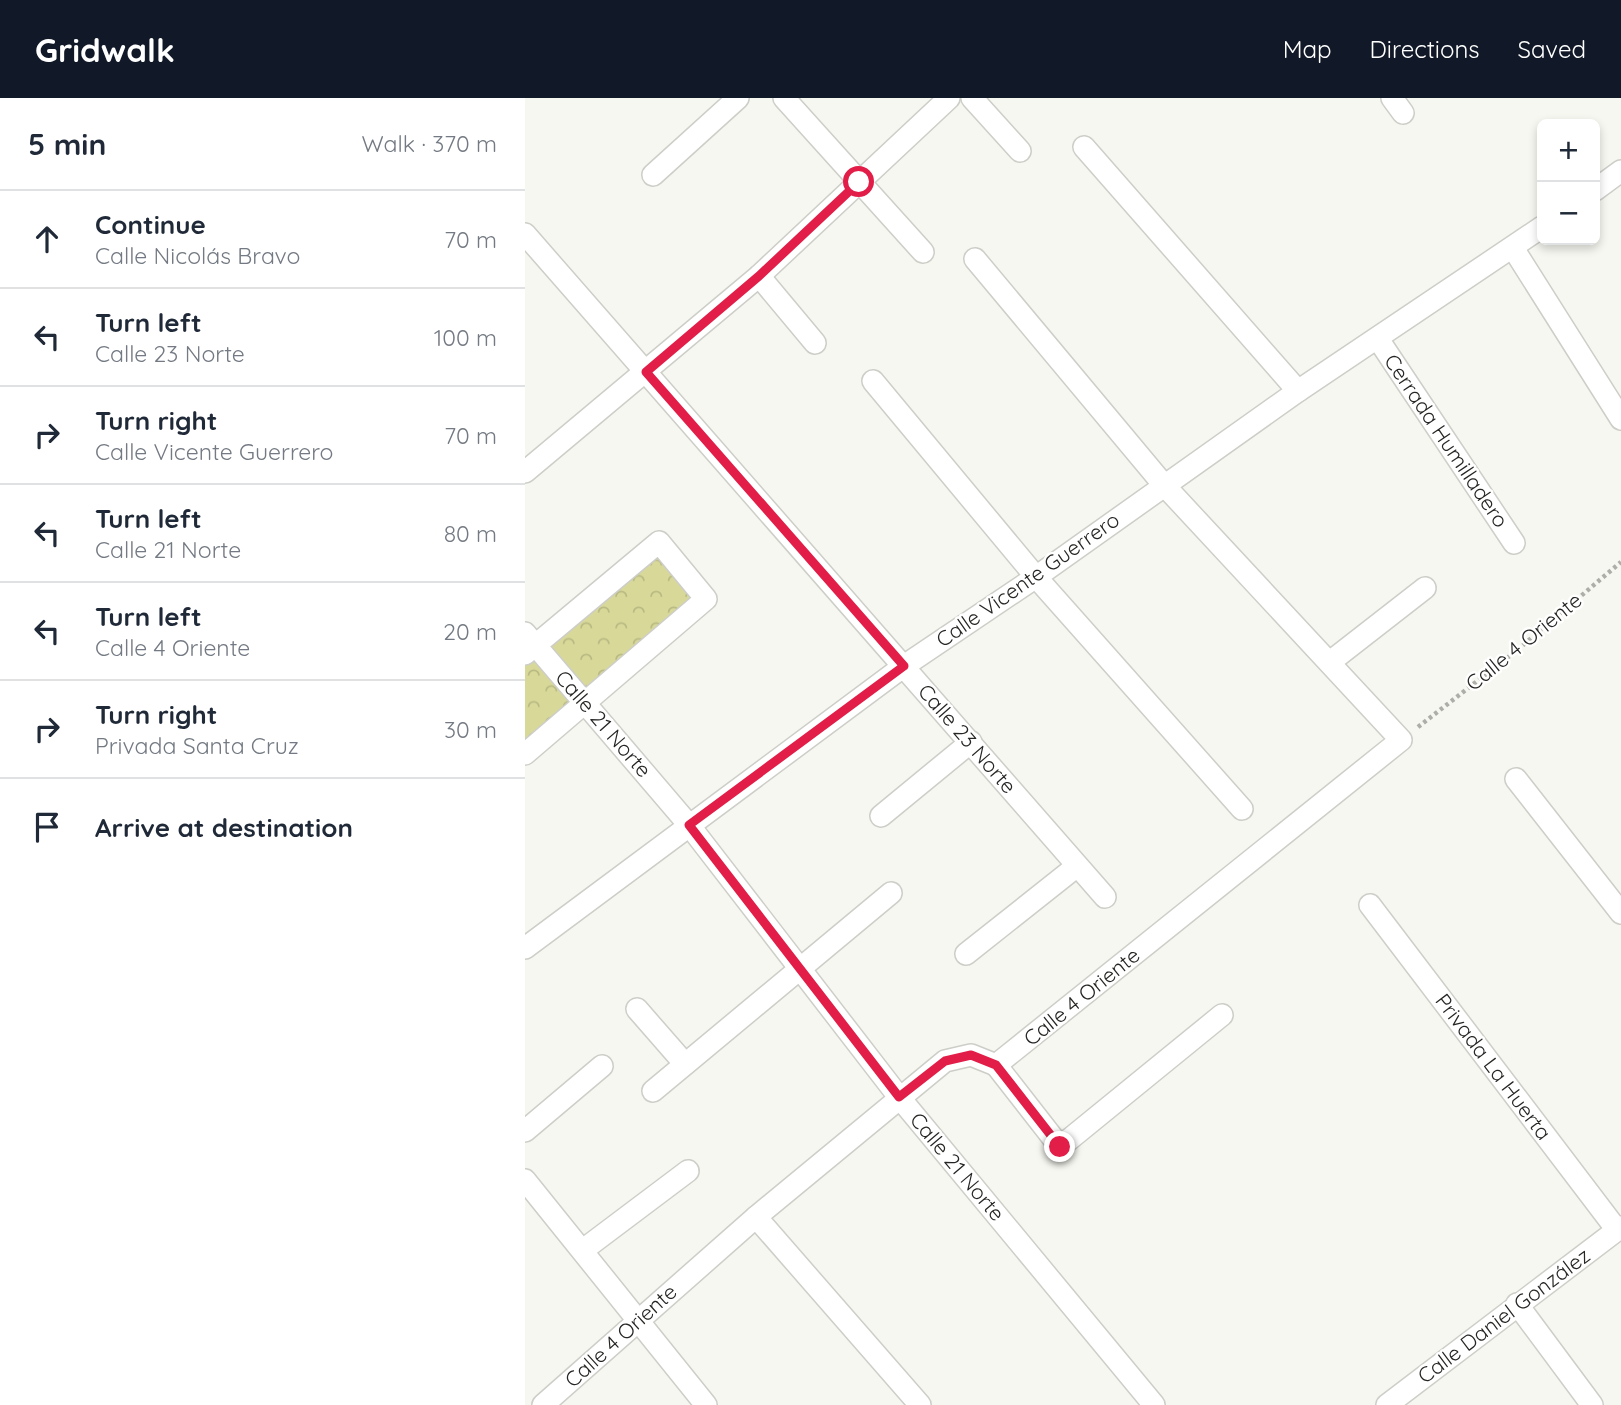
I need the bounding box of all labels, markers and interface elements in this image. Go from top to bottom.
text: Gridwalk [35,29,175,70]
text: Map [1283,34,1332,64]
text: Directions [1370,34,1480,64]
text: Saved [1518,34,1586,64]
map controls [1537,119,1600,245]
button: + [1537,119,1600,182]
text: 5 min [28,125,106,163]
text: Walk · 370 m [362,129,497,158]
route start [843,166,874,197]
button: − [1537,182,1600,245]
text: Continue [95,208,206,241]
icon: ahead [28,220,66,258]
text: 70 m [444,225,497,254]
text: Calle Nicolás Bravo [95,241,301,270]
text: Turn left [95,306,202,339]
icon: left [28,318,66,356]
text: 100 m [434,323,497,352]
text: Calle 23 Norte [95,339,245,368]
street label: Cerrada Humilladero [1379,349,1514,532]
text: Turn right [95,404,217,437]
icon: right [28,416,66,454]
text: 70 m [444,421,497,450]
text: Calle Vicente Guerrero [95,437,333,466]
text: Turn left [95,502,202,535]
street label: Calle Vicente Guerrero [931,506,1124,652]
icon: left [28,514,66,552]
text: 80 m [444,519,497,548]
text: Calle 21 Norte [95,535,241,564]
street label: Calle 4 Oriente [1460,586,1587,696]
text: Turn left [95,600,202,633]
icon: left [28,612,66,650]
text: 20 m [443,617,497,646]
text: Calle 4 Oriente [95,633,250,662]
street label: Calle 21 Norte [550,664,657,782]
street label: Calle 23 Norte [913,678,1022,798]
text: Turn right [95,698,217,731]
icon: right [28,710,66,748]
text: 30 m [444,715,497,744]
text: Privada Santa Cruz [95,731,299,760]
icon: arrive [28,808,66,846]
text: Arrive at destination [95,811,353,844]
street label: Calle 4 Oriente [1018,941,1145,1051]
street label: Privada La Huerta [1430,988,1557,1145]
street label: Calle 21 Norte [905,1107,1011,1226]
route end [1044,1131,1075,1162]
street label: Calle Daniel González [1412,1242,1595,1389]
street label: Calle 4 Oriente [559,1278,682,1392]

